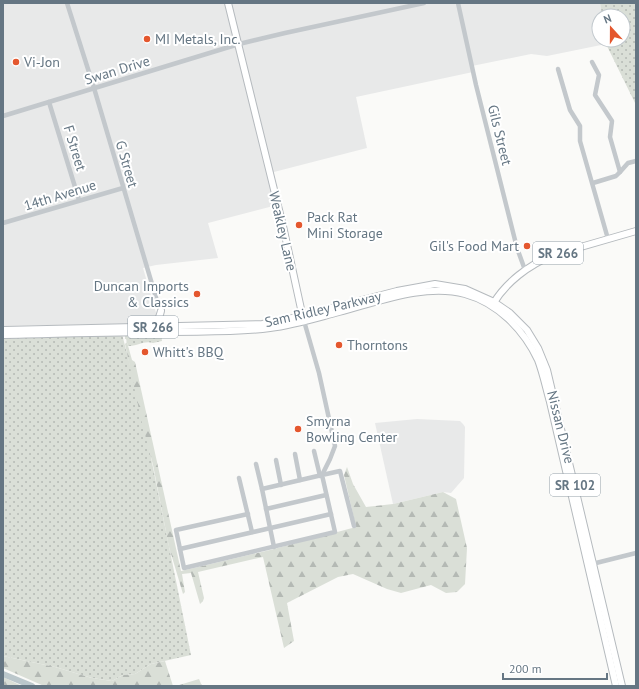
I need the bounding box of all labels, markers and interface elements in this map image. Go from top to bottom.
north arrow [591,8,631,48]
text: N [602,11,613,26]
place label: MI Metals, Inc. [155,30,241,48]
marker: MI Metals, Inc. [142,34,152,44]
street label: Swan Drive [82,52,152,88]
place label: Vi-Jon [23,53,60,71]
marker: Vi-Jon [11,57,21,67]
street label: Gils Street [484,103,516,167]
street label: F Street [60,123,91,173]
street label: G Street [112,138,142,190]
street label: 14th Avenue [22,175,98,215]
street label: Weakley Lane [265,189,301,273]
place label: Pack Rat Mini Storage [307,208,383,242]
marker: Pack Rat Mini Storage [294,220,304,230]
place label: Gil's Food Mart [429,237,519,255]
marker: Gil's Food Mart [522,241,532,251]
road number: SR 266 [533,242,583,264]
place label: Duncan Imports & Classics [94,277,189,311]
street label: Sam Ridley Parkway [263,287,384,331]
marker: Duncan Imports & Classics [192,289,202,299]
road number: SR 266 [128,316,178,338]
place label: Thorntons [347,336,408,354]
marker: Thorntons [334,340,344,350]
place label: Whitt's BBQ [153,343,224,361]
marker: Whitt's BBQ [140,347,150,357]
street label: Nissan Drive [543,389,579,465]
place label: Smyrna Bowling Center [306,412,398,446]
marker: Smyrna Bowling Center [293,424,303,434]
road number: SR 102 [550,474,600,496]
scale bar [503,655,607,681]
text: 200 m [509,661,542,676]

